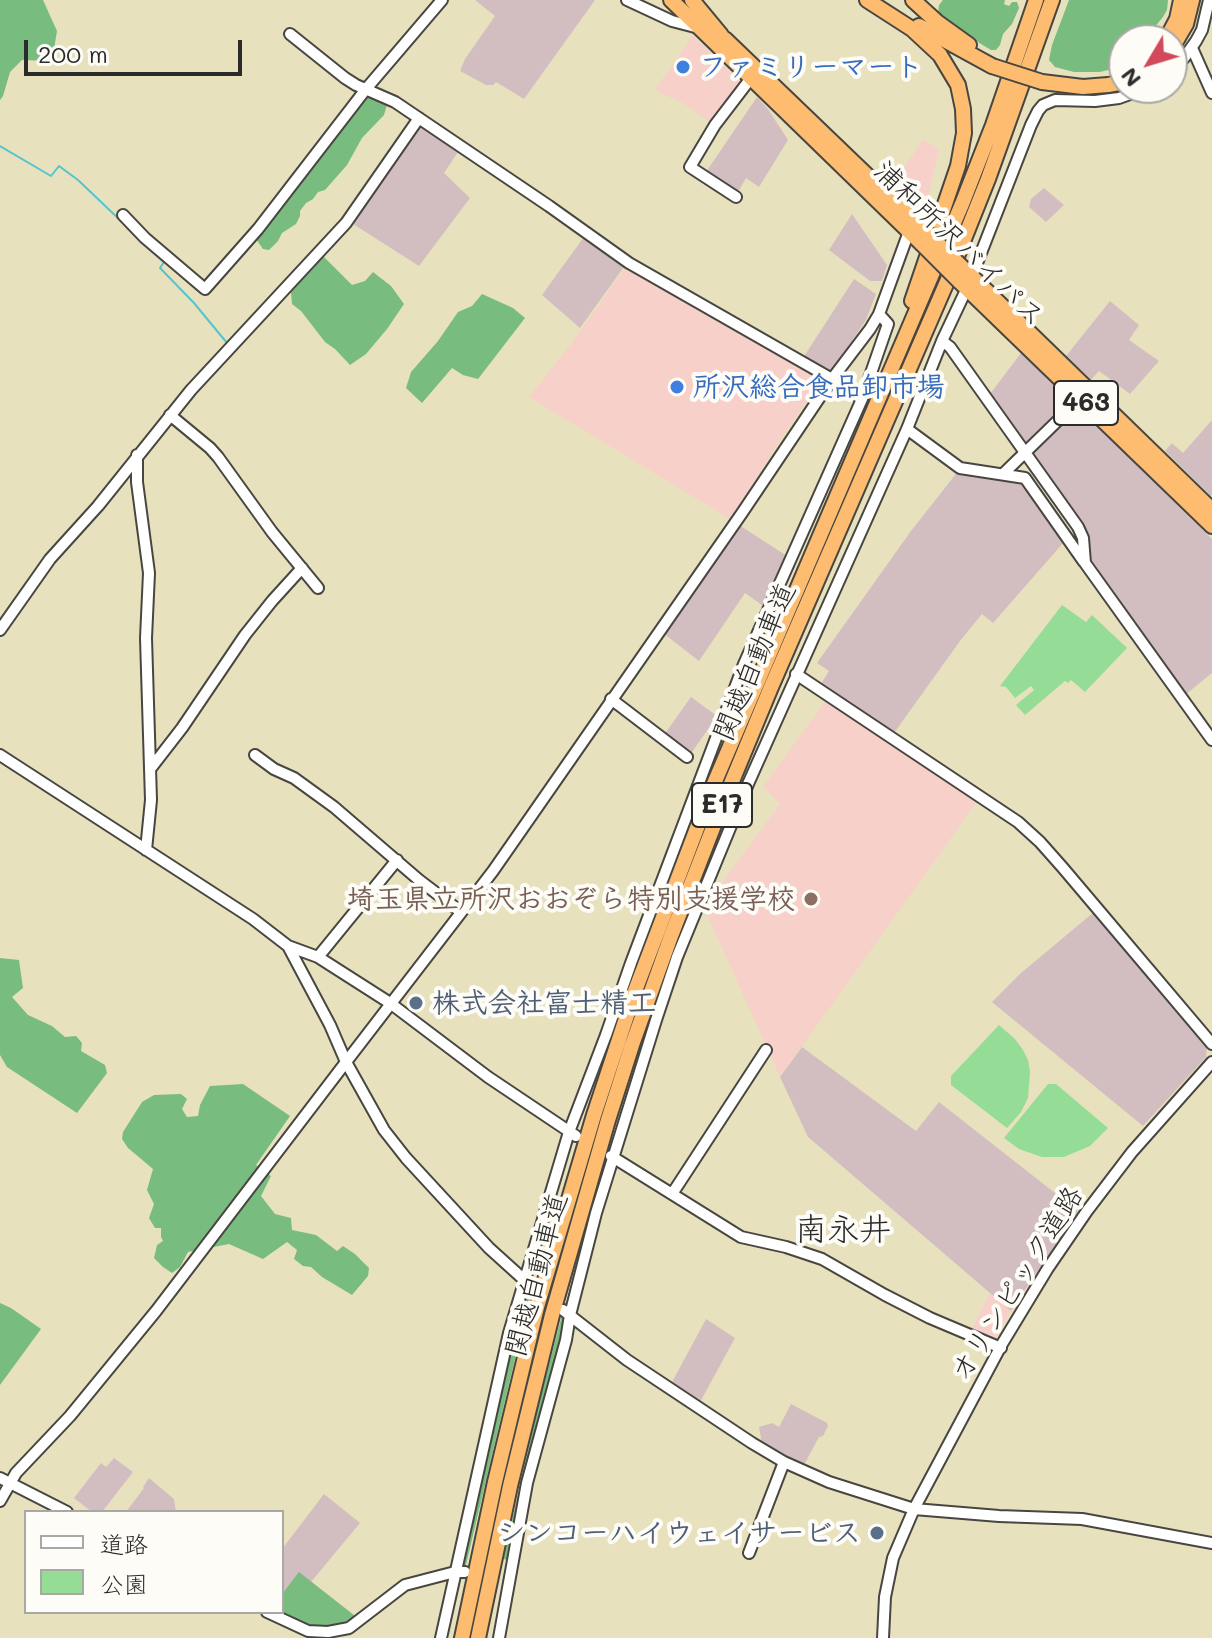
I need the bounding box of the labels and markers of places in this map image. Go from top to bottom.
place label: ファミリーマート [699,50,923,84]
marker: ファミリーマート [674,58,692,76]
place label: 所沢総合食品卸市場 [693,370,945,404]
marker: 所沢総合食品卸市場 [668,378,686,396]
place label: 埼玉県立所沢おおぞら特別支援学校 [347,882,795,916]
marker: 埼玉県立所沢おおぞら特別支援学校 [802,890,820,908]
place label: 株式会社富士精工 [432,986,656,1020]
marker: 株式会社富士精工 [407,994,425,1012]
place label: シンコーハイウェイサービス [497,1516,861,1550]
marker: シンコーハイウェイサービス [868,1524,886,1542]

